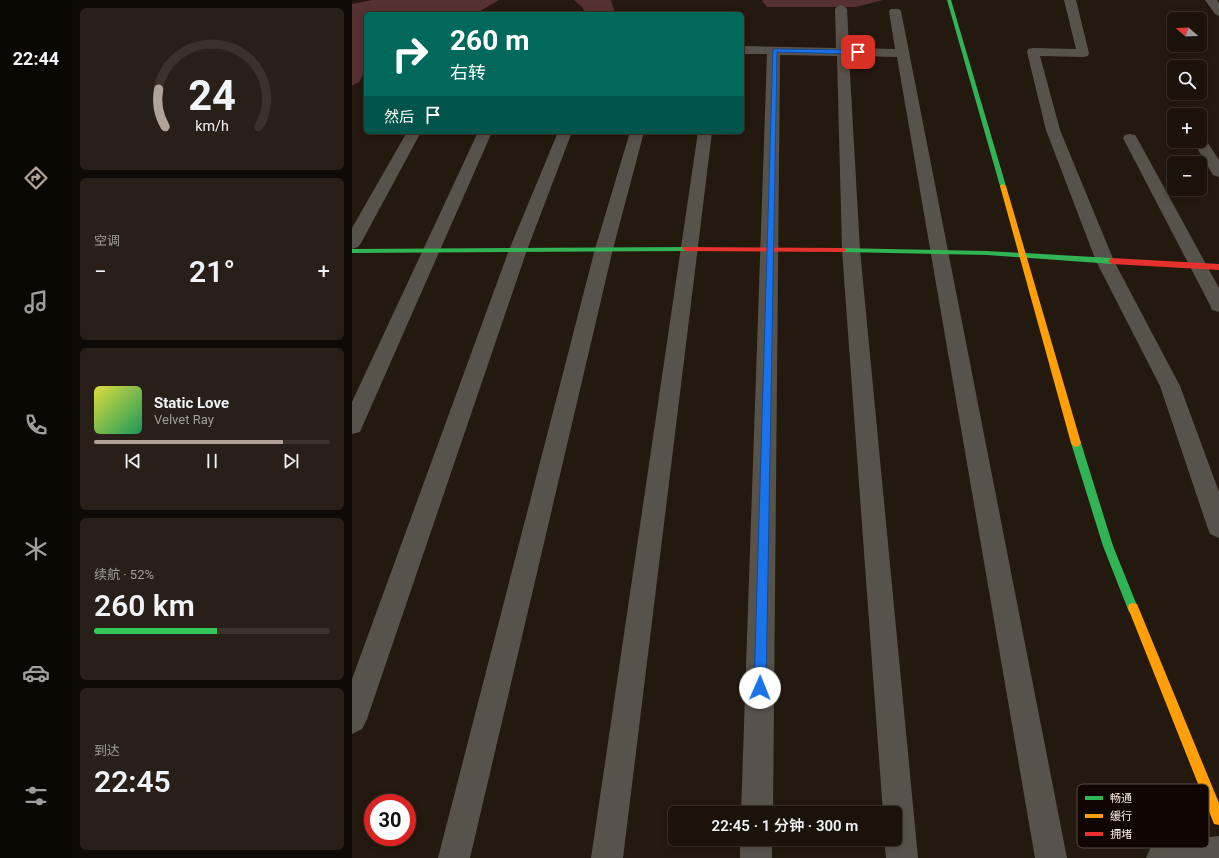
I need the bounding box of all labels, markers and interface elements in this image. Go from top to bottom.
north arrow [1167,12,1207,52]
map controls [1167,12,1207,196]
text: 260 m [450,24,529,57]
icon: right [384,28,436,80]
pin [841,35,875,69]
icon: arrive [847,41,869,63]
text: 22:44 [13,48,59,69]
button: search [1167,60,1207,100]
text: 右转 [450,62,486,83]
text: 24 [188,71,236,120]
icon: arrive [422,104,444,126]
text: 然后 [384,108,414,126]
button: + [1167,108,1207,148]
text: km/h [195,118,229,134]
button: − [1167,156,1207,196]
icon: directions [22,164,50,192]
text: 空调 [94,233,120,248]
text: 21° [189,254,235,289]
text: − [94,259,107,284]
text: + [318,259,330,284]
icon: music [22,288,50,316]
text: Static Love [154,394,229,412]
icon: phone [22,411,50,439]
text: Velvet Ray [154,412,214,427]
icon: previous [122,450,144,472]
icon: pause [201,450,223,472]
icon: next [280,450,302,472]
icon: climate [22,535,50,563]
text: 续航 · 52% [94,567,154,582]
text: 260 km [94,588,195,623]
icon: car [22,659,50,687]
position arrow [739,667,781,709]
text: 到达 [94,743,120,758]
text: 22:45 [94,764,171,799]
icon: filters [22,782,50,810]
legend [1077,784,1209,848]
text: 畅通 [1110,792,1132,805]
speed limit sign: 30 [364,794,416,846]
text: 缓行 [1110,810,1132,823]
text: 22:45 · 1 分钟 · 300 m [712,817,858,835]
text: 拥堵 [1110,828,1132,841]

